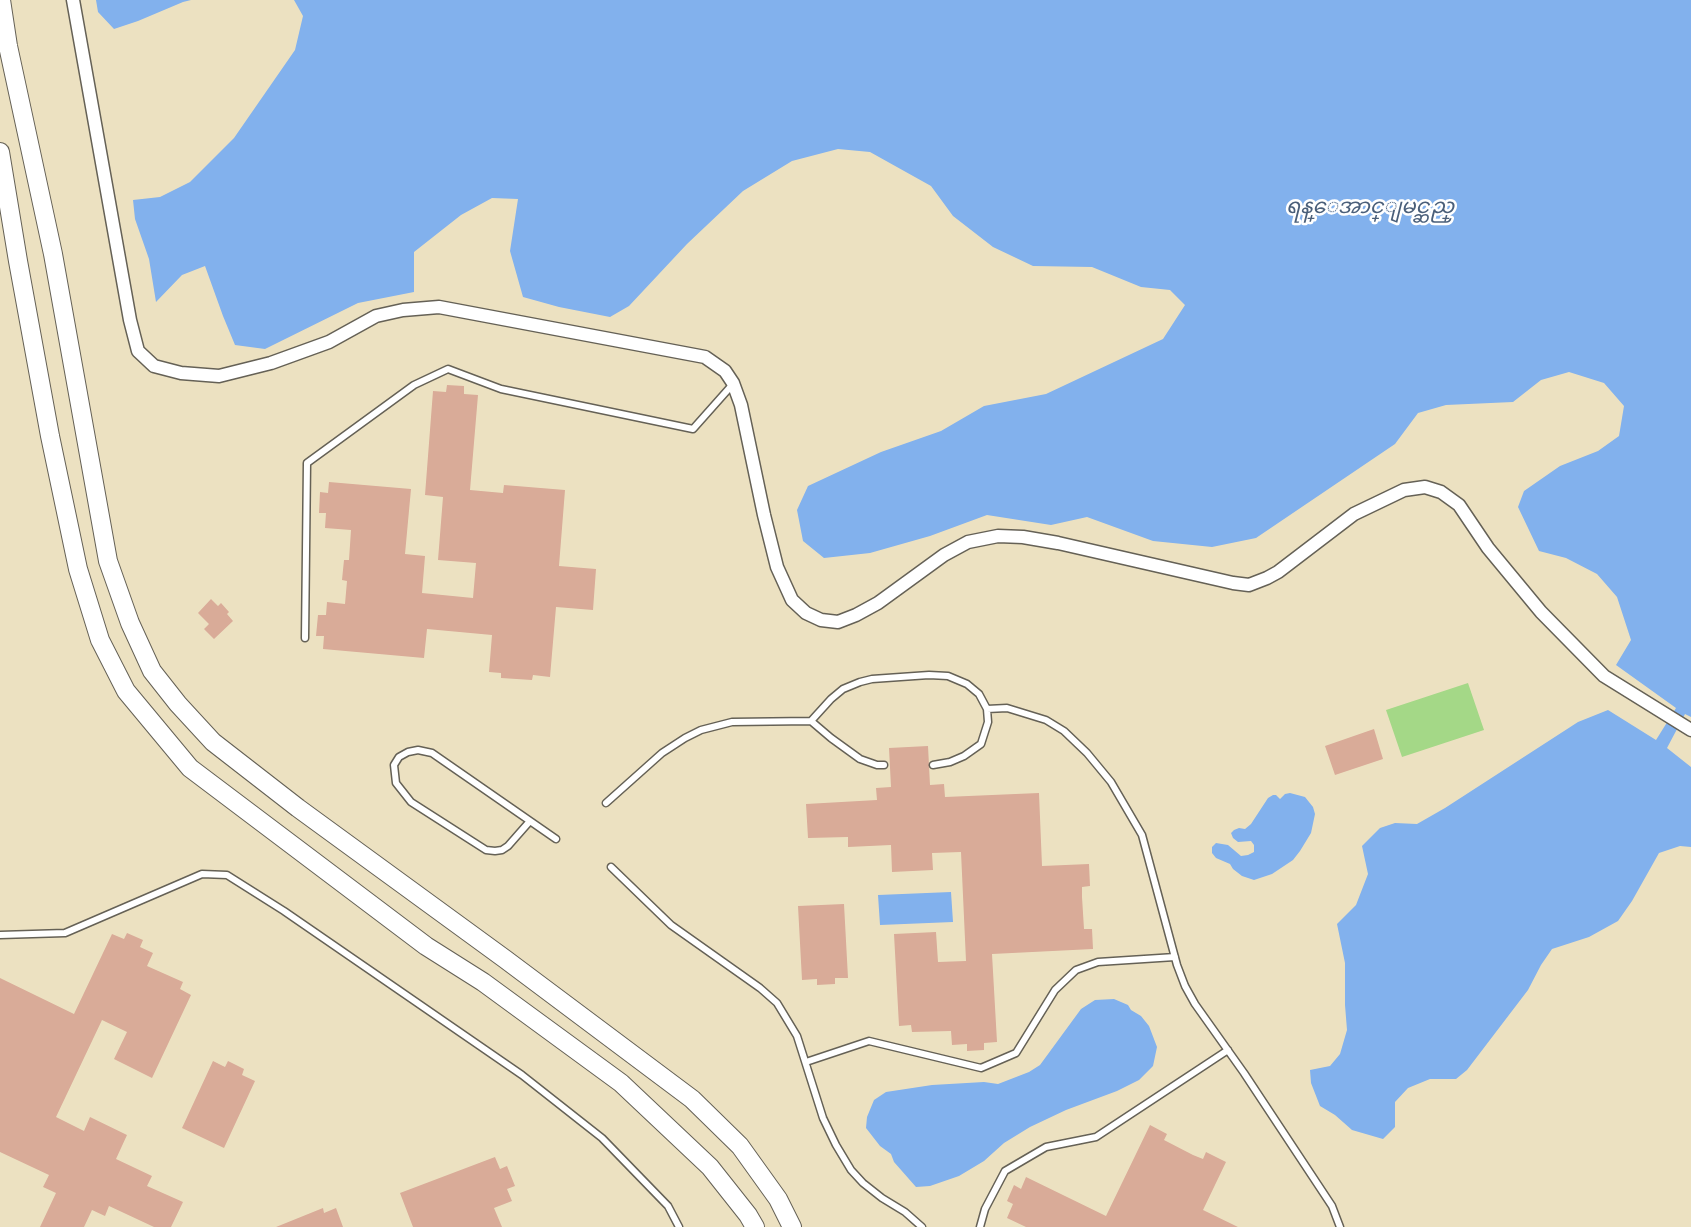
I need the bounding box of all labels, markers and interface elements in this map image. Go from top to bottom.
water label: ရန္ေအာင္ျမင္ဆည္ [1286,196,1454,222]

